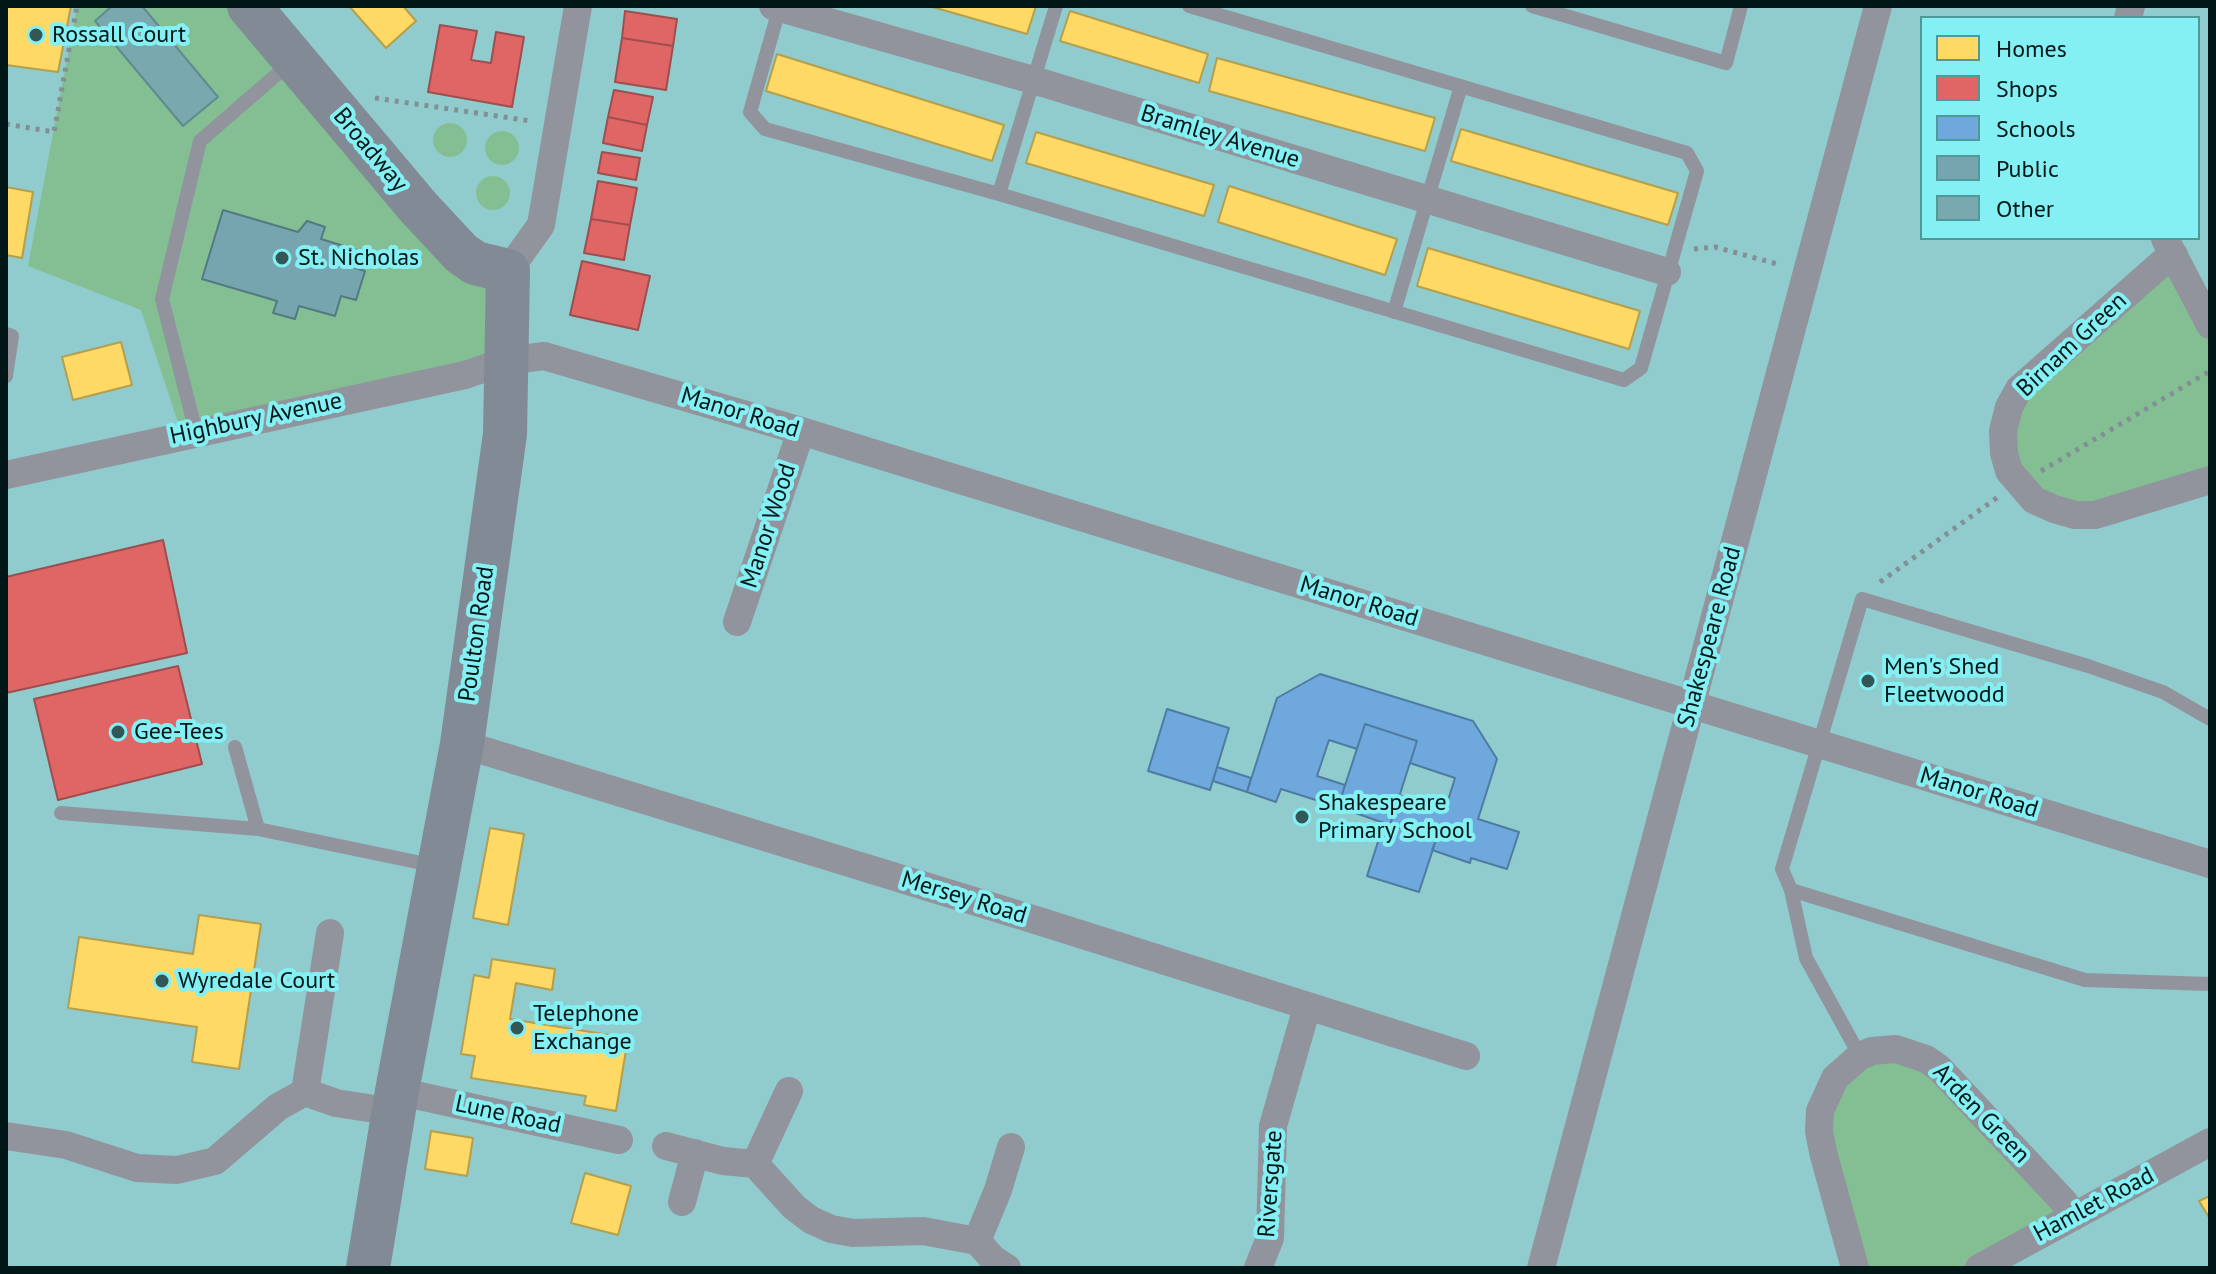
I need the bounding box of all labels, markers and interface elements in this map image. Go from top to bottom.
legend [1920,16,2200,240]
place label: Rossall Court [52,21,186,49]
marker: Rossall Court [27,26,45,44]
text: Homes [1996,33,2067,64]
text: Shops [1996,73,2058,104]
street label: Bramley Avenue [1137,99,1303,175]
street label: Broadway [327,102,413,198]
text: Schools [1996,113,2076,144]
text: Public [1996,153,2059,184]
text: Other [1996,193,2054,224]
place label: St. Nicholas [298,244,419,272]
marker: St. Nicholas [273,249,291,267]
street label: Birnam Green [2011,287,2133,403]
street label: Manor Road [677,381,803,445]
street label: Highbury Avenue [167,387,345,451]
street label: Manor Wood [735,460,803,592]
street label: Shakespeare Road [1672,543,1748,731]
street label: Poulton Road [453,564,501,704]
street label: Manor Road [1296,570,1422,634]
place label: Men's Shed Fleetwoodd [1884,653,2005,709]
marker: Men's Shed Fleetwoodd [1859,672,1877,690]
place label: Gee-Tees [134,718,224,746]
marker: Gee-Tees [109,723,127,741]
street label: Manor Road [1916,761,2042,825]
place label: Shakespeare Primary School [1318,789,1472,845]
marker: Shakespeare Primary School [1293,808,1311,826]
street label: Mersey Road [898,865,1030,931]
place label: Wyredale Court [178,967,335,995]
marker: Wyredale Court [153,972,171,990]
place label: Telephone Exchange [533,1000,639,1056]
marker: Telephone Exchange [508,1019,526,1037]
street label: Arden Green [1927,1058,2035,1170]
street label: Lune Road [452,1090,564,1140]
street label: Riversgate [1253,1129,1289,1239]
street label: Hamlet Road [2029,1161,2159,1249]

